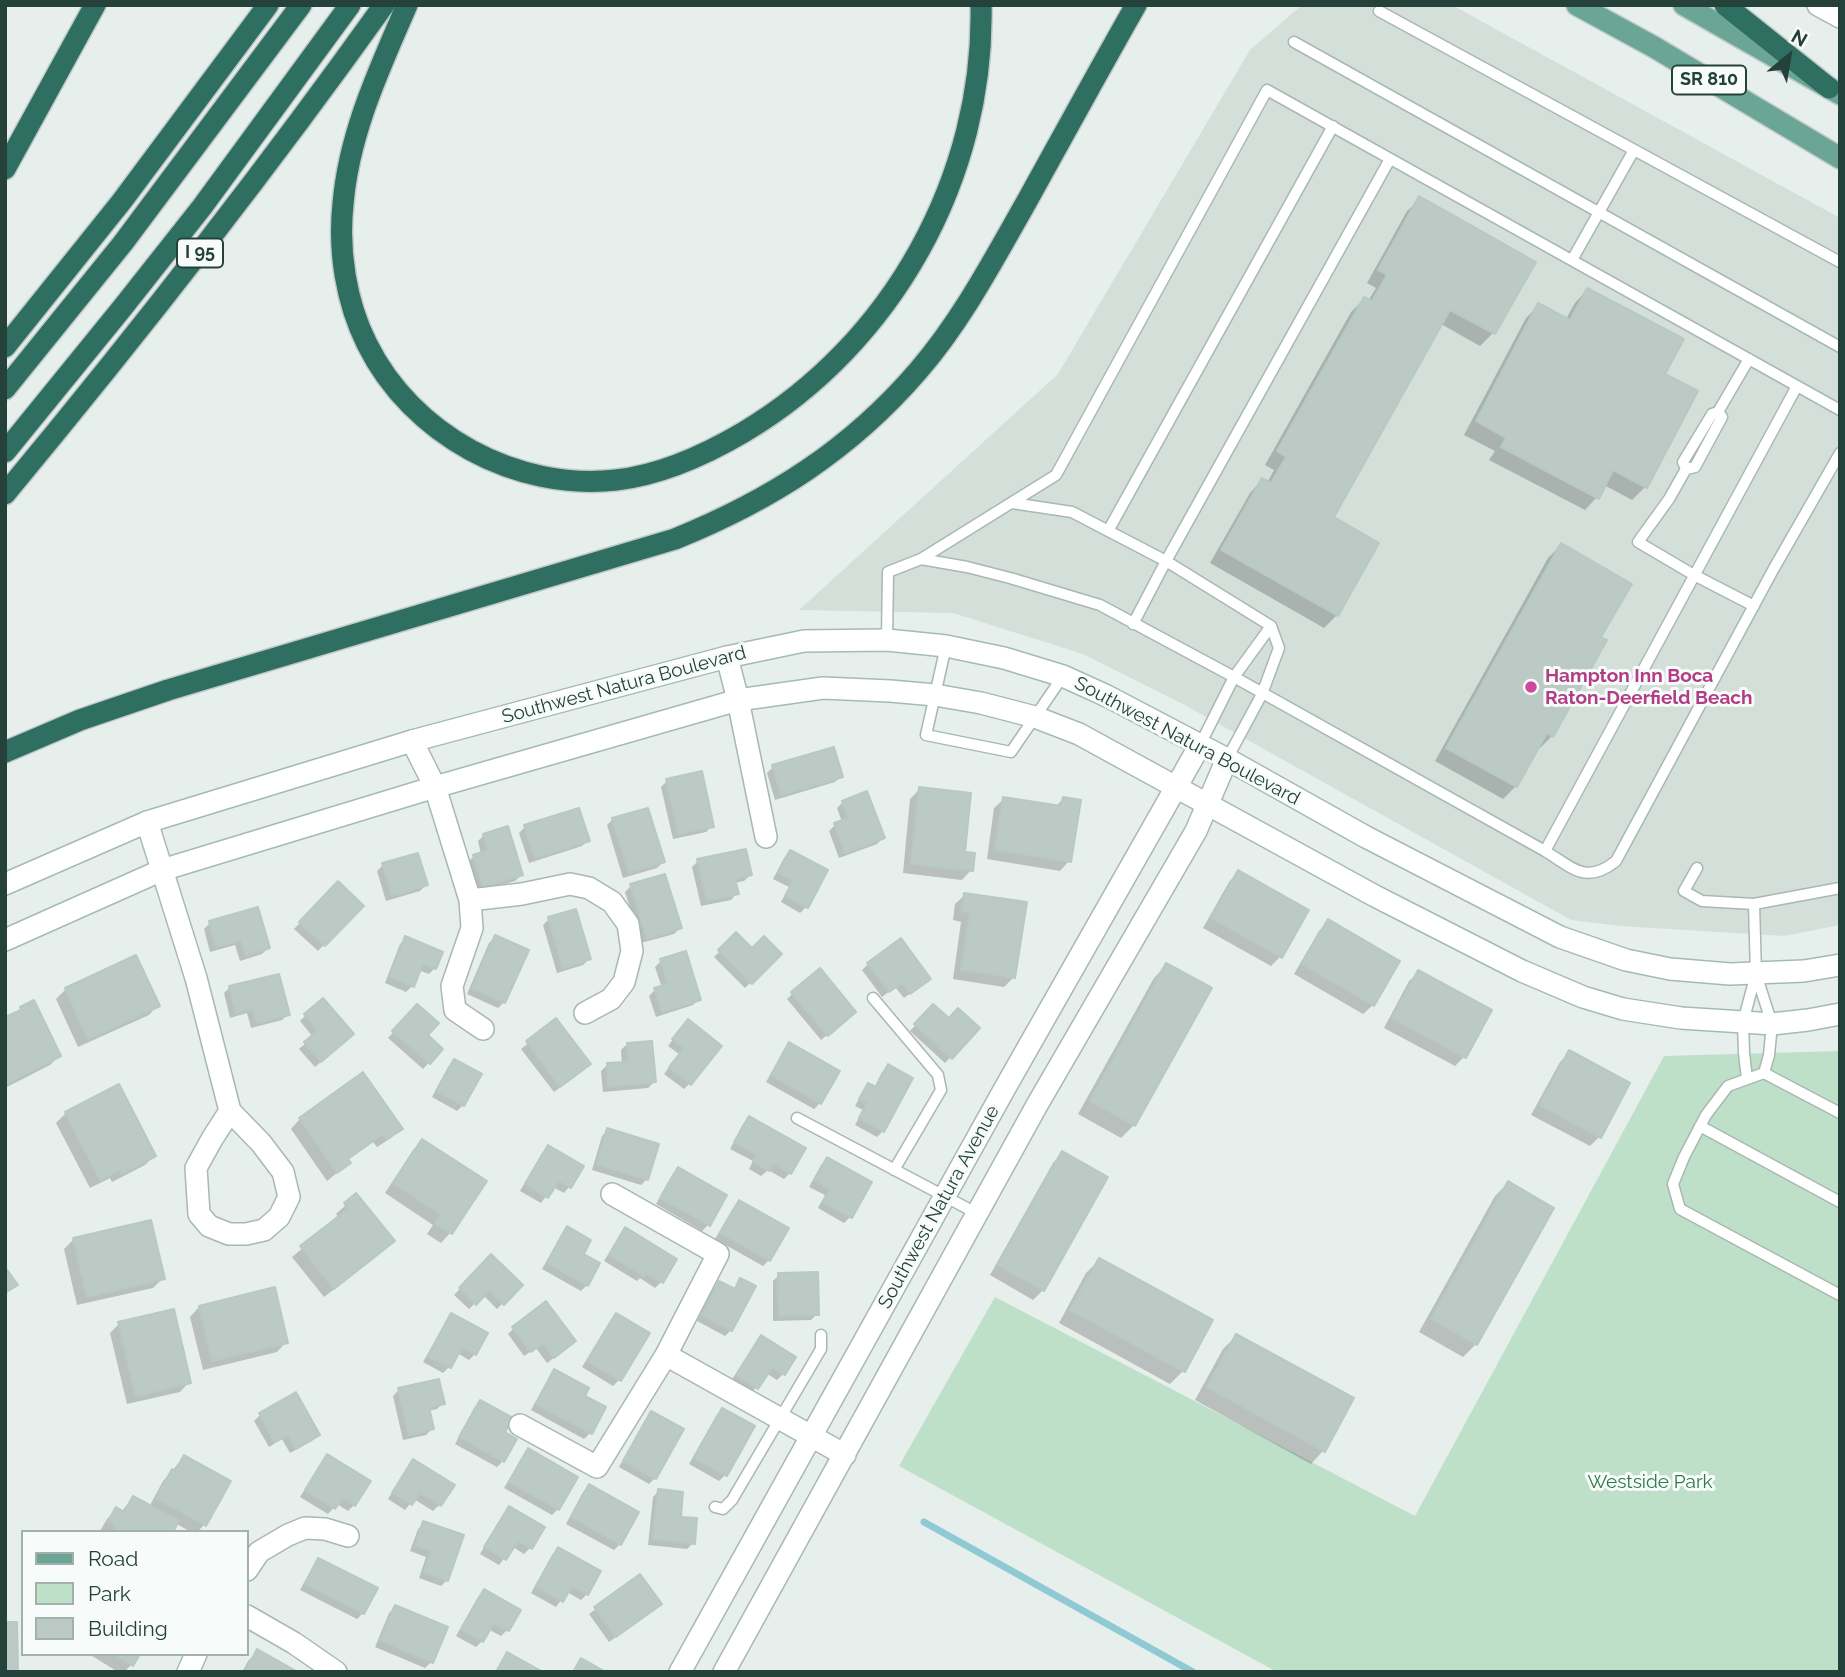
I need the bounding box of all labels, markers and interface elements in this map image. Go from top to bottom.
north arrow [1754,21,1824,91]
text: N [1788,25,1811,51]
road number: SR 810 [1672,66,1746,94]
road number: I 95 [177,239,223,268]
street label: Southwest Natura Boulevard [499,641,749,729]
place label: Hampton Inn Boca Raton-Deerfield Beach [1545,665,1753,709]
street label: Southwest Natura Boulevard [1070,672,1304,810]
marker: Hampton Inn Boca Raton-Deerfield Beach [1523,679,1539,695]
street label: Southwest Natura Avenue [874,1101,1004,1313]
park label: Westside Park [1587,1471,1713,1493]
legend [21,1530,248,1656]
text: Road [88,1546,138,1571]
text: Park [88,1581,131,1606]
text: Building [88,1616,168,1641]

